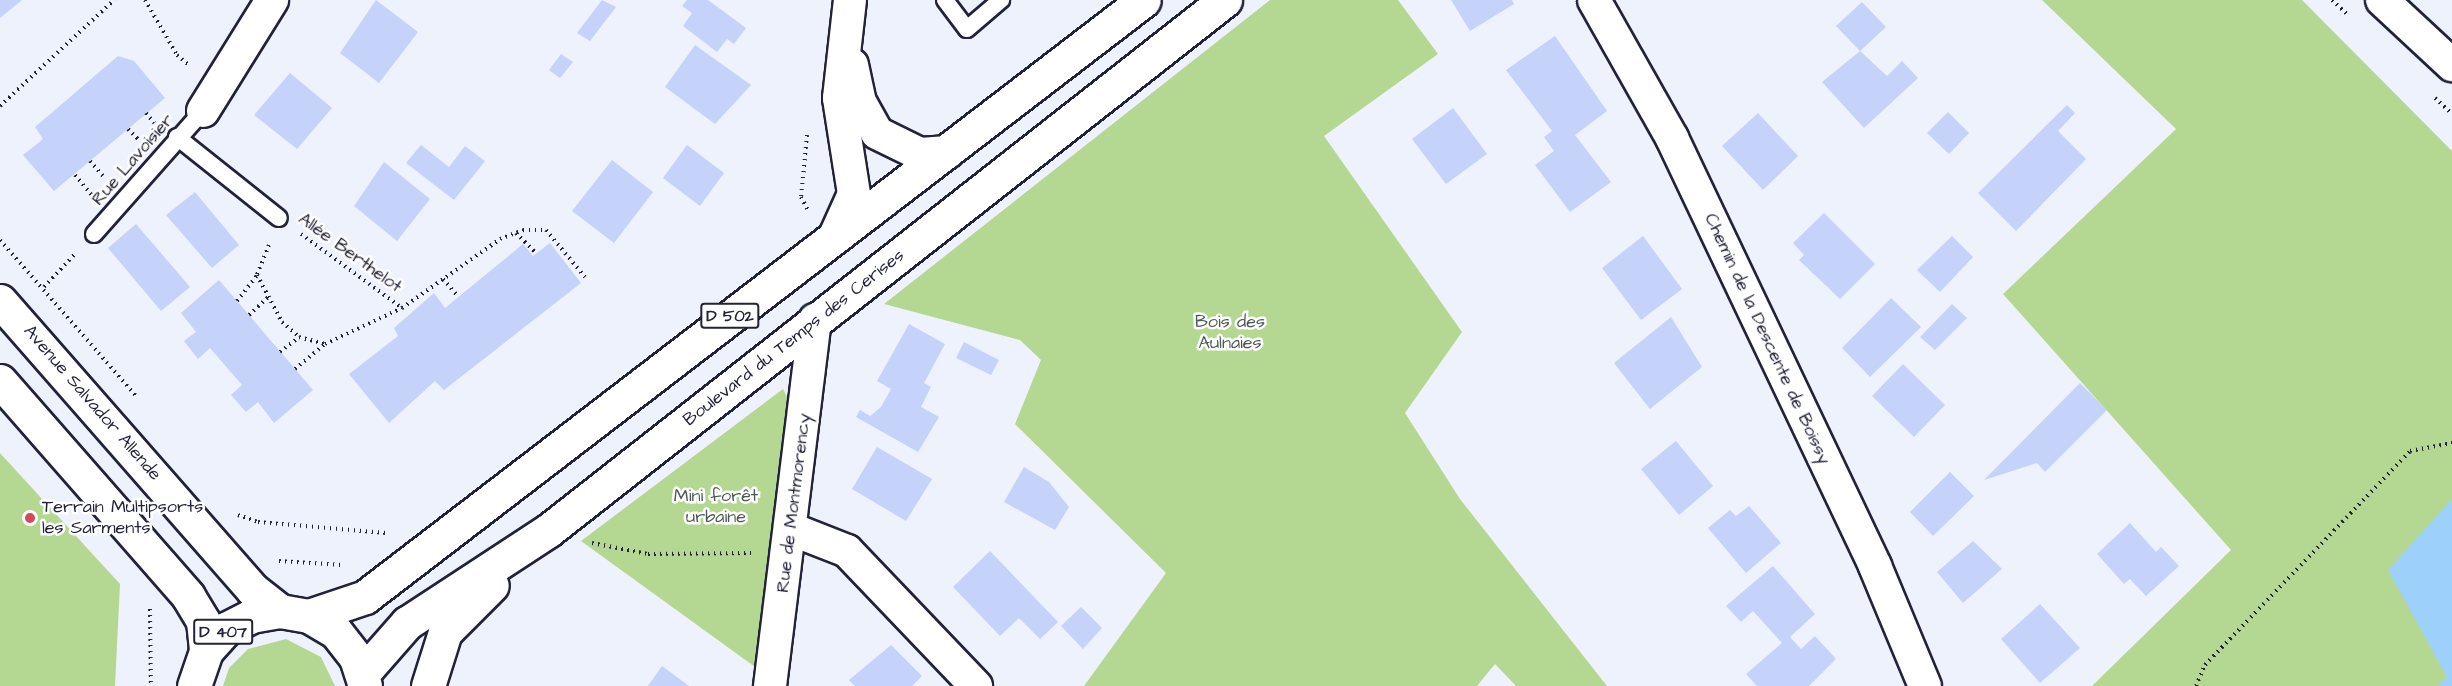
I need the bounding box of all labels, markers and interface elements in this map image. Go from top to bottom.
street label: Rue Lavoisier [87,110,179,210]
street label: Allée Berthelot [294,208,406,298]
street label: Chemin de la Descente de Boissy [1699,210,1835,468]
street label: Boulevard du Temps des Cerises [679,245,909,431]
road number: D 502 [700,303,760,329]
park label: Bois des Aulnaies [1195,312,1265,354]
street label: Avenue Salvador Allende [19,321,165,485]
street label: Rue de Montmorency [772,412,816,594]
park label: Mini forêt urbaine [674,486,758,528]
place label: Terrain Multipsorts les Sarments [42,497,203,540]
marker: Terrain Multipsorts les Sarments [23,511,37,525]
road number: D 407 [193,619,253,645]

